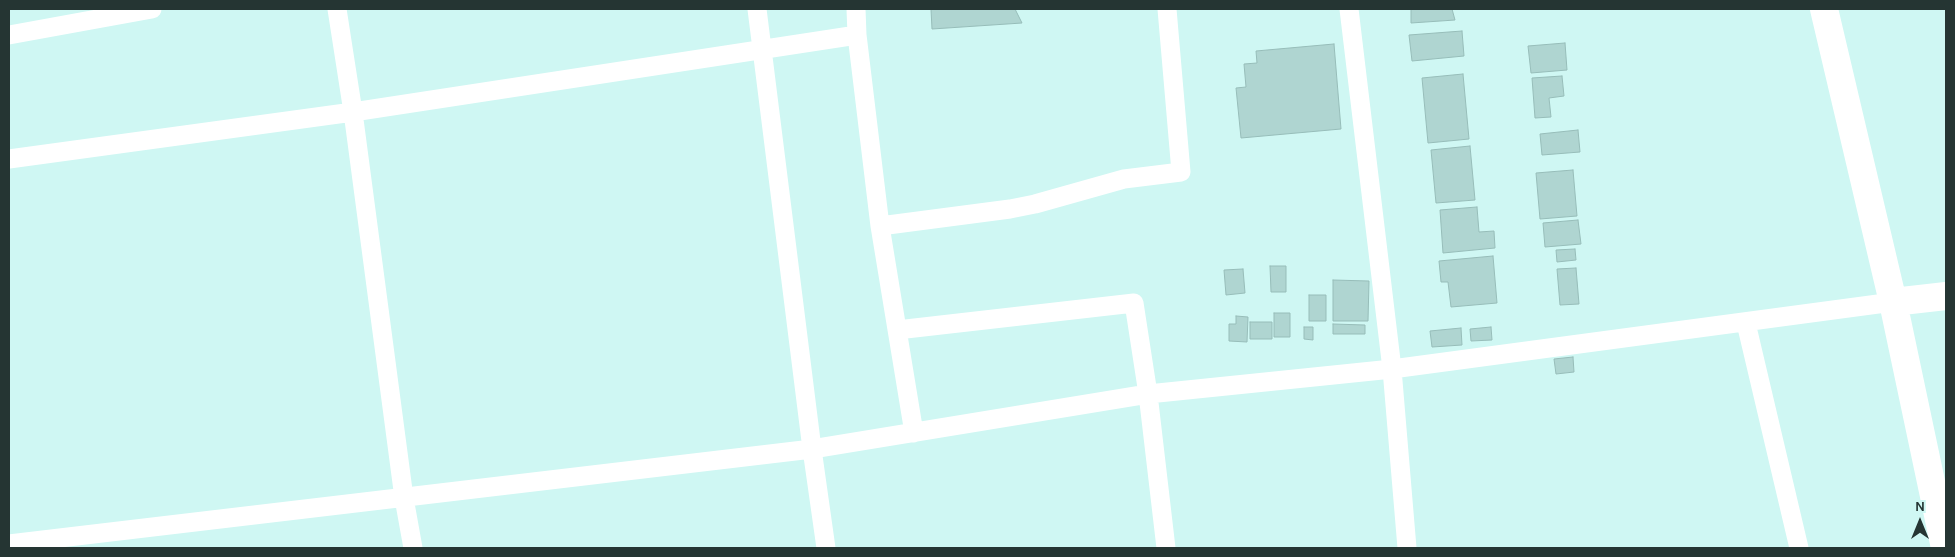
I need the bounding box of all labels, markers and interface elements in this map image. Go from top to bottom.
north arrow [1895,497,1945,547]
text: N [1915,498,1925,515]

